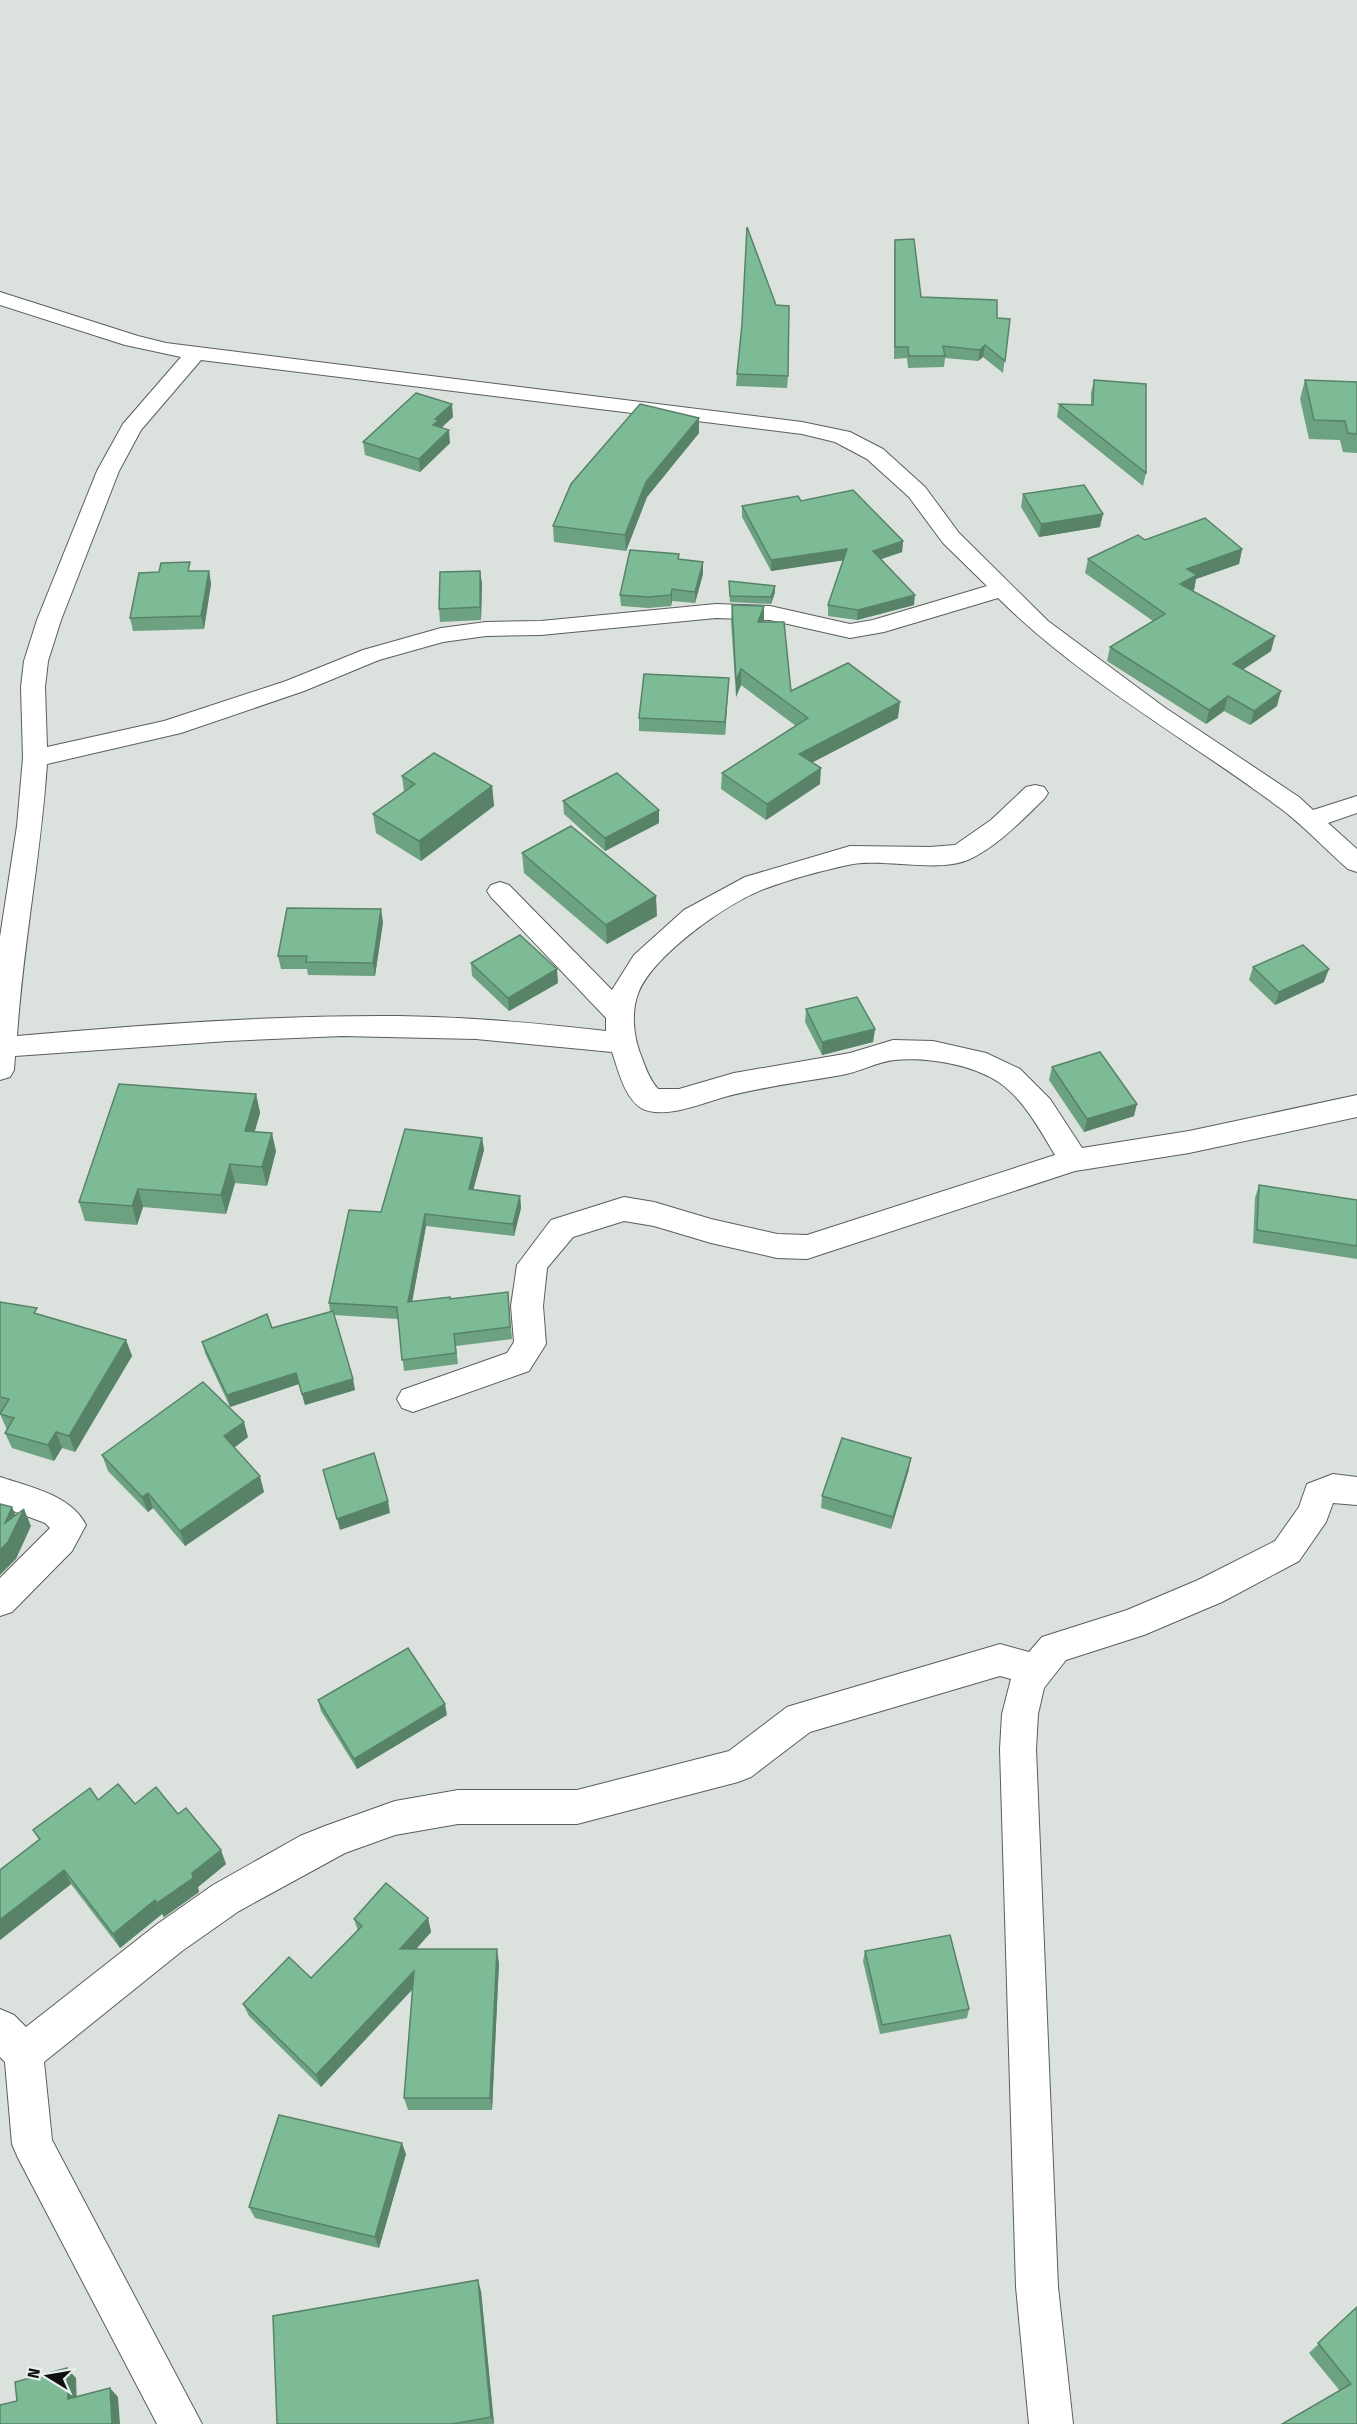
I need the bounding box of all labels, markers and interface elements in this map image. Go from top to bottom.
north arrow [18,2346,78,2406]
text: N [24,2367,44,2380]

